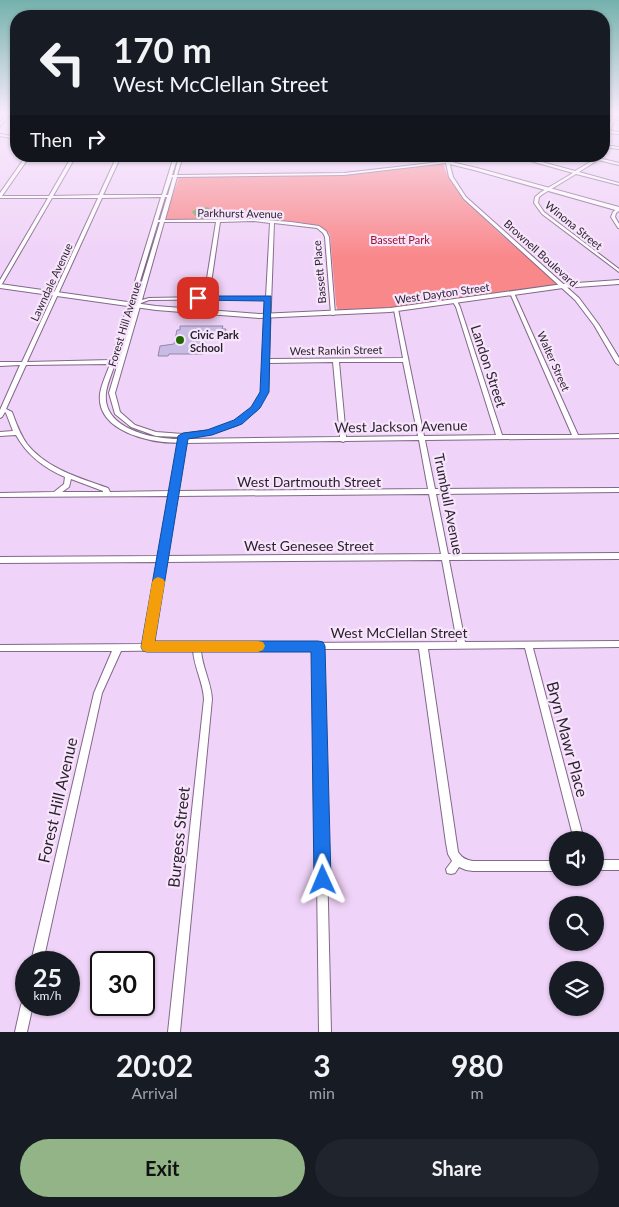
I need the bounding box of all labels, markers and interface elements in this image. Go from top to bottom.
text: 170 m [113,28,212,70]
icon: left [30,30,95,95]
text: West McClellan Street [113,70,328,97]
icon: right [82,125,110,153]
text: Then [30,128,72,151]
street label: Winona Street [543,198,605,252]
street label: Parkhurst Avenue [197,206,283,220]
street label: Brownell Boulevard [502,217,580,289]
park label: Bassett Park [370,233,430,246]
street label: Bassett Place [310,240,328,304]
street label: Lawndale Avenue [27,241,75,323]
pin [177,277,219,319]
street label: Forest Hill Avenue [105,280,143,368]
street label: West Dayton Street [394,280,490,306]
icon: arrive [184,284,212,312]
street label: Landon Street [468,322,510,410]
place label: Civic Park School [190,328,239,354]
street label: Walter Street [535,329,573,393]
marker: Civic Park School [174,334,186,346]
street label: West Rankin Street [290,343,382,357]
street label: West Jackson Avenue [334,416,468,436]
street label: Trumbull Avenue [431,452,467,556]
street label: West Dartmouth Street [237,473,381,490]
street label: West Genesee Street [244,537,374,554]
street label: West McClellan Street [331,624,467,641]
street label: Bryn Mawr Place [543,679,593,799]
street label: Forest Hill Avenue [33,735,81,865]
street label: Burgess Street [163,785,193,888]
map controls [549,831,604,1016]
button: sound [549,831,604,886]
position arrow [296,853,348,905]
button: search [549,896,604,951]
speed limit sign: 30 [90,951,155,1016]
button: layers [549,961,604,1016]
text: 25 [33,962,62,992]
text: km/h [33,988,62,1003]
text: 20:02 [116,1047,193,1083]
text: 3 [313,1047,331,1083]
text: 980 [451,1047,503,1083]
text: Arrival [131,1083,178,1102]
text: min [309,1083,335,1102]
text: m [470,1083,484,1102]
button: Exit [20,1139,305,1197]
button: Share [315,1139,599,1197]

